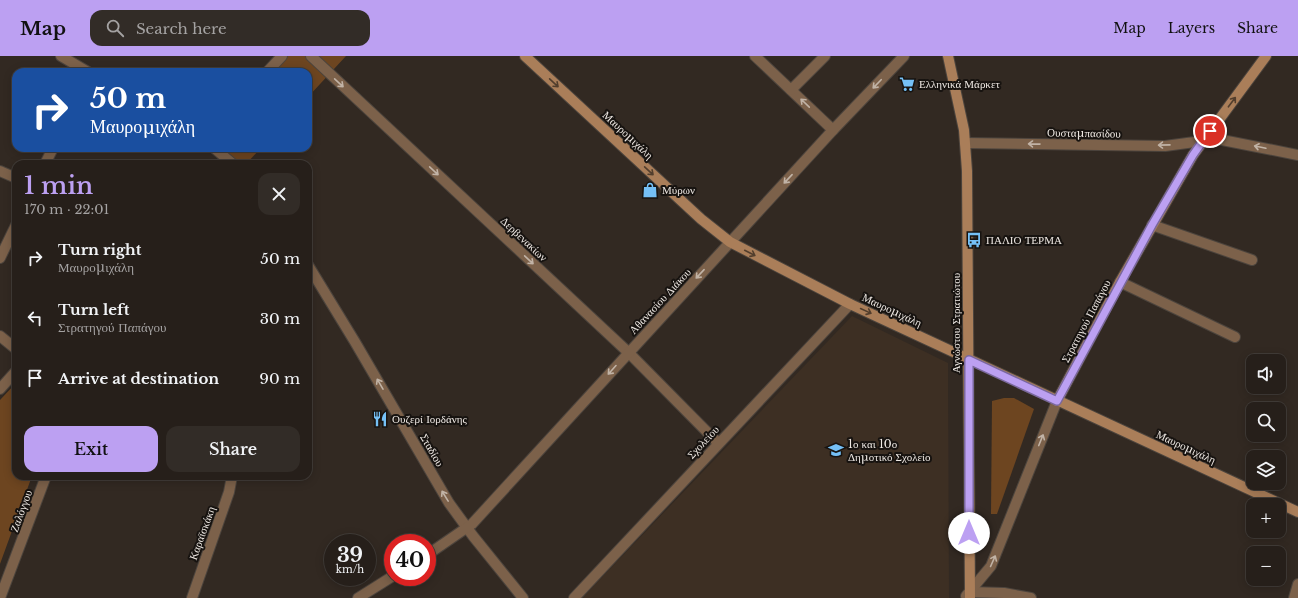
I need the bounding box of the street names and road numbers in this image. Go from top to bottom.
street label: Μαυρομιχάλη [600,108,656,162]
street label: Ουσταμπασίδου [1047,125,1122,141]
street label: Δερβενακίων [498,214,550,264]
street label: Αθανασίου Διάκου [626,265,694,337]
street label: Αγνώστου Στρατιώτου [949,272,963,373]
street label: Στρατηγού Παπάγου [1058,277,1114,365]
street label: Μαυρομιχάλη [860,290,924,330]
street label: Σχολείου [684,422,722,462]
street label: Μαυρομιχάλη [1154,427,1218,467]
street label: Σταδίου [417,431,447,469]
street label: Ζαλόγγου [7,487,35,534]
street label: Καραϊσκάκη [186,504,218,562]

